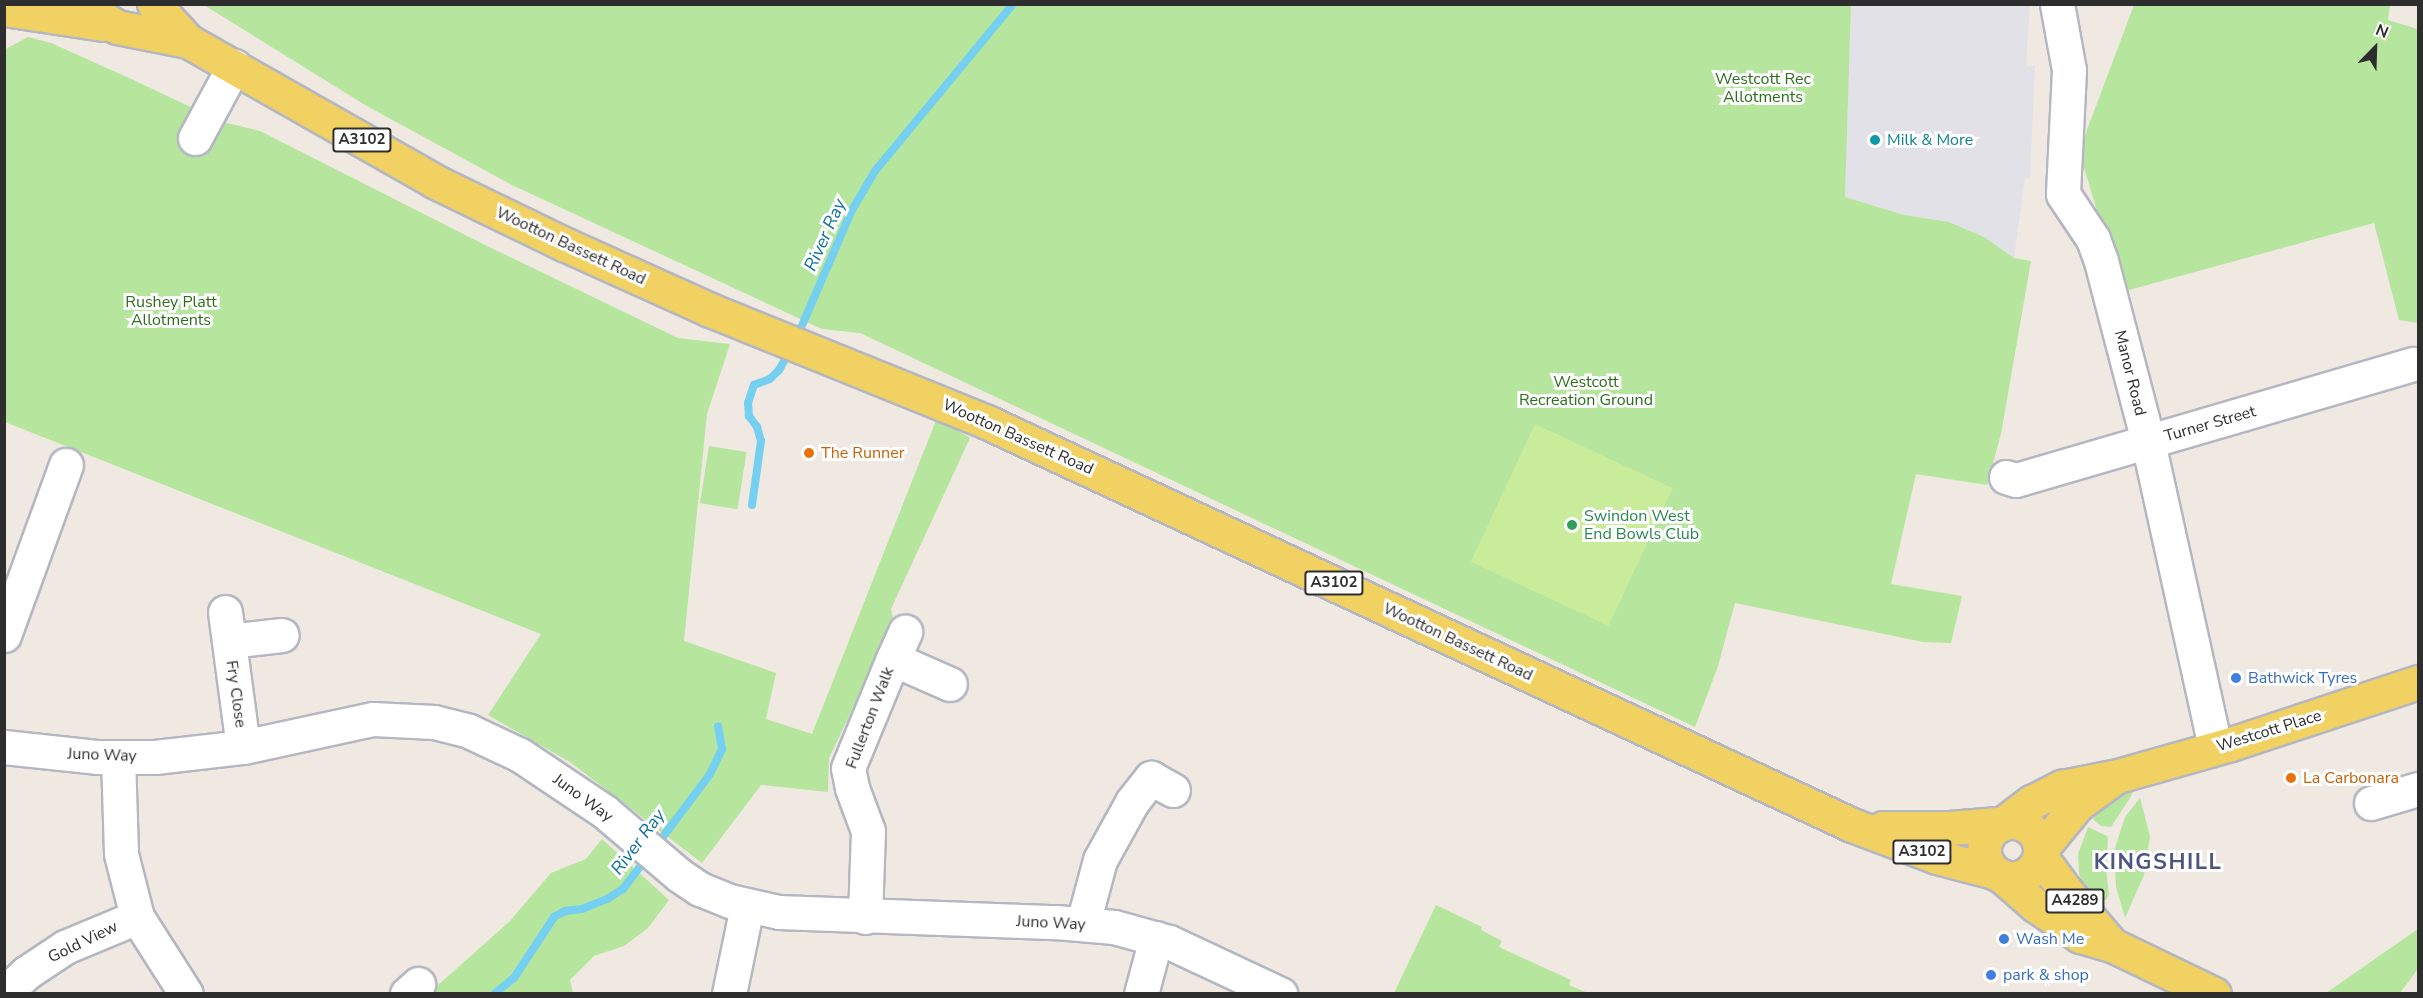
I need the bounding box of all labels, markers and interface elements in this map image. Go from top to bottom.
north arrow [2345,18,2405,78]
text: N [2372,19,2392,44]
park label: Westcott Rec Allotments [1715,69,1811,107]
road number: A3102 [332,128,392,152]
place label: Milk & More [1887,130,1973,150]
marker: Milk & More [1868,133,1882,147]
water label: River Ray [800,196,850,274]
street label: Wootton Bassett Road [493,203,649,289]
park label: Rushey Platt Allotments [125,292,217,330]
street label: Manor Road [2110,328,2150,418]
park label: Westcott Recreation Ground [1519,372,1653,410]
street label: Wootton Bassett Road [940,395,1096,479]
street label: Turner Street [2162,402,2258,446]
place label: The Runner [821,443,904,463]
marker: The Runner [802,446,816,460]
place label: Swindon West End Bowls Club [1584,506,1699,544]
marker: Swindon West End Bowls Club [1565,518,1579,532]
road number: A3102 [1304,571,1364,595]
street label: Wootton Bassett Road [1380,599,1536,685]
street label: Fry Close [222,659,250,729]
street label: Fullerton Walk [842,665,898,771]
place label: Bathwick Tyres [2248,668,2357,688]
marker: Bathwick Tyres [2229,671,2243,685]
street label: Westcott Place [2214,706,2324,756]
street label: Juno Way [67,744,137,766]
place label: La Carbonara [2303,768,2399,788]
street label: Juno Way [549,770,617,826]
marker: La Carbonara [2284,771,2298,785]
water label: River Ray [606,805,670,879]
road number: A3102 [1892,840,1952,864]
district label: KINGSHILL [2094,850,2222,876]
road number: A4289 [2045,889,2105,913]
street label: Juno Way [1016,912,1086,934]
street label: Gold View [45,917,121,967]
place label: Wash Me [2016,929,2084,949]
marker: Wash Me [1997,932,2011,946]
place label: park & shop [2003,965,2089,985]
marker: park & shop [1984,968,1998,982]

